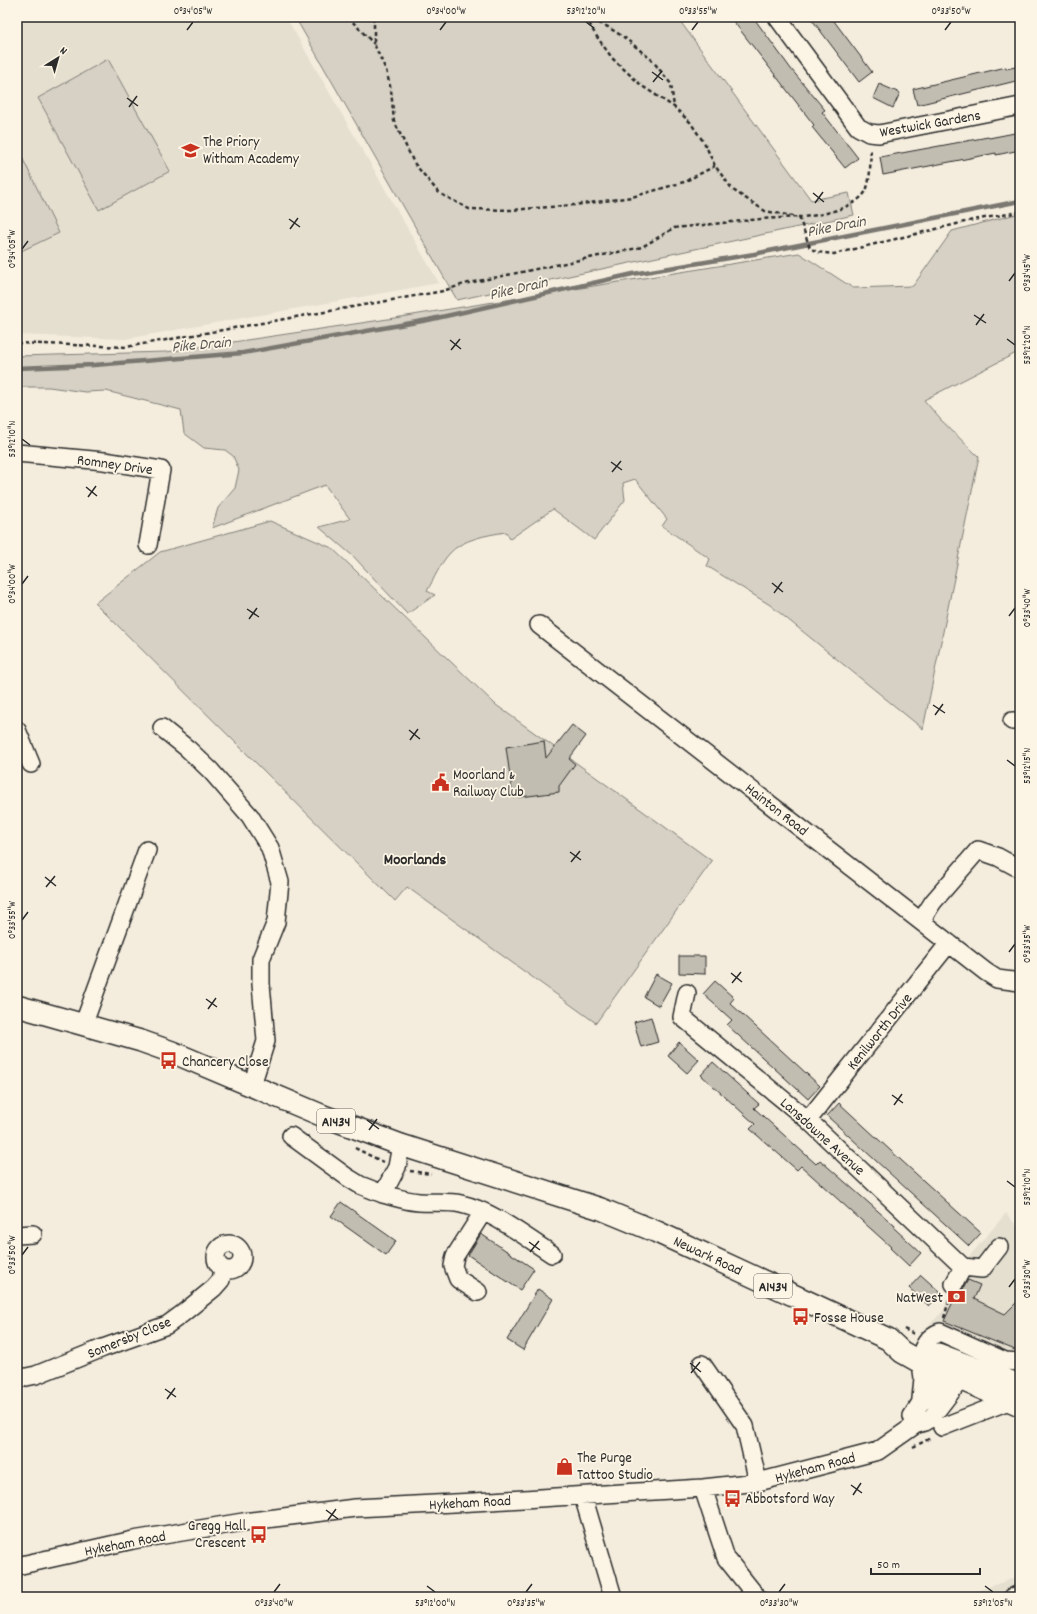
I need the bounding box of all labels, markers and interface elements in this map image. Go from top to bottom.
text: 0°34'05"W [174,5,213,19]
text: 0°34'00"W [426,5,466,19]
text: 53°12'20"N [566,5,606,19]
text: 0°33'55"W [679,5,717,19]
text: 0°33'50"W [932,5,971,19]
north arrow [38,38,78,78]
text: N [56,44,70,60]
street label: Westwick Gardens [878,105,983,145]
place label: The Priory Witham Academy [203,132,300,171]
school or university icon: The Priory Witham Academy [180,140,200,160]
water label: Pike Drain [805,210,868,244]
text: 0°34'05"W [6,229,20,268]
text: 0°33'45"W [1021,254,1035,292]
water label: Pike Drain [487,271,551,307]
text: 53°12'20"N [1021,325,1035,365]
water label: Pike Drain [171,331,232,360]
text: 53°12'10"N [6,420,20,457]
street label: Romney Drive [75,450,154,482]
text: 0°34'00"W [6,564,20,604]
text: 0°33'40"W [1021,589,1035,627]
text: 53°12'15"N [1021,748,1035,784]
place label: Moorland & Railway Club [453,765,524,804]
public building icon: Moorland & Railway Club [430,773,450,793]
street label: Hainton Road [739,779,812,842]
district label: Moorlands [384,849,447,872]
text: 0°33'55"W [6,901,20,939]
text: 0°33'35"W [1021,925,1035,963]
street label: Kenilworth Drive [843,989,919,1075]
bus stop icon: Chancery Close [159,1051,179,1071]
place label: Chancery Close [182,1052,269,1074]
street label: Lansdowne Avenue [774,1093,869,1182]
road number: A1434 [317,1109,355,1133]
text: 53°12'10"N [1021,1168,1035,1205]
street label: Newark Road [669,1231,745,1282]
text: 0°33'50"W [6,1235,20,1274]
text: 0°33'30"W [1021,1259,1035,1298]
road number: A1434 [754,1274,792,1298]
bank icon: NatWest [946,1287,966,1307]
place label: NatWest [896,1288,943,1310]
bus stop icon: Fosse House [791,1307,811,1327]
place label: Fosse House [814,1308,884,1330]
street label: Somersby Close [85,1312,175,1366]
place label: The Purge Tattoo Studio [577,1448,653,1487]
street label: Hykeham Road [773,1448,858,1490]
shop icon: The Purge Tattoo Studio [554,1456,574,1476]
bus stop icon: Abbotsford Way [722,1488,742,1508]
place label: Abbotsford Way [745,1489,835,1511]
street label: Hykeham Road [428,1491,512,1517]
place label: Gregg Hall Crescent [188,1516,246,1555]
bus stop icon: Gregg Hall Crescent [249,1524,269,1544]
street label: Hykeham Road [83,1526,168,1564]
scale bar [871,1550,980,1576]
text: 50 m [877,1557,900,1574]
text: 0°33'40"W [255,1597,293,1611]
text: 53°12'00"N [415,1597,455,1611]
text: 0°33'35"W [507,1597,545,1611]
text: 0°33'30"W [760,1597,799,1611]
text: 53°12'05"N [973,1597,1013,1611]

